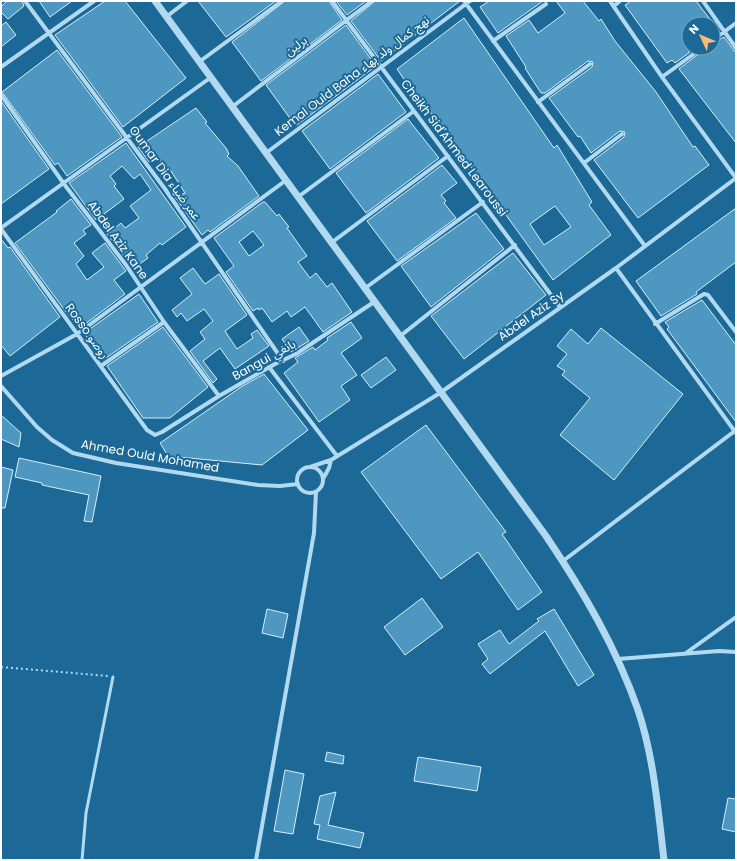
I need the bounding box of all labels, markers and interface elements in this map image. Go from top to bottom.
street label: Kemal Ould Baha نهج كمال ولد بهاء [271,12,433,140]
north arrow [681,16,721,56]
text: N [685,21,702,38]
street label: برلين [281,32,310,60]
street label: Cheikh Sid'Ahmed Learoussi [397,76,512,220]
street label: Oumar Dia عمر ضياء [125,122,205,223]
street label: Abdel Aziz Kane [84,197,153,283]
street label: Abdel Aziz Sy [494,286,567,345]
street label: Rosso روصو [62,300,113,362]
street label: Bangui بانغي [229,335,299,386]
street label: Ahmed Ould Mohamed [80,435,220,476]

